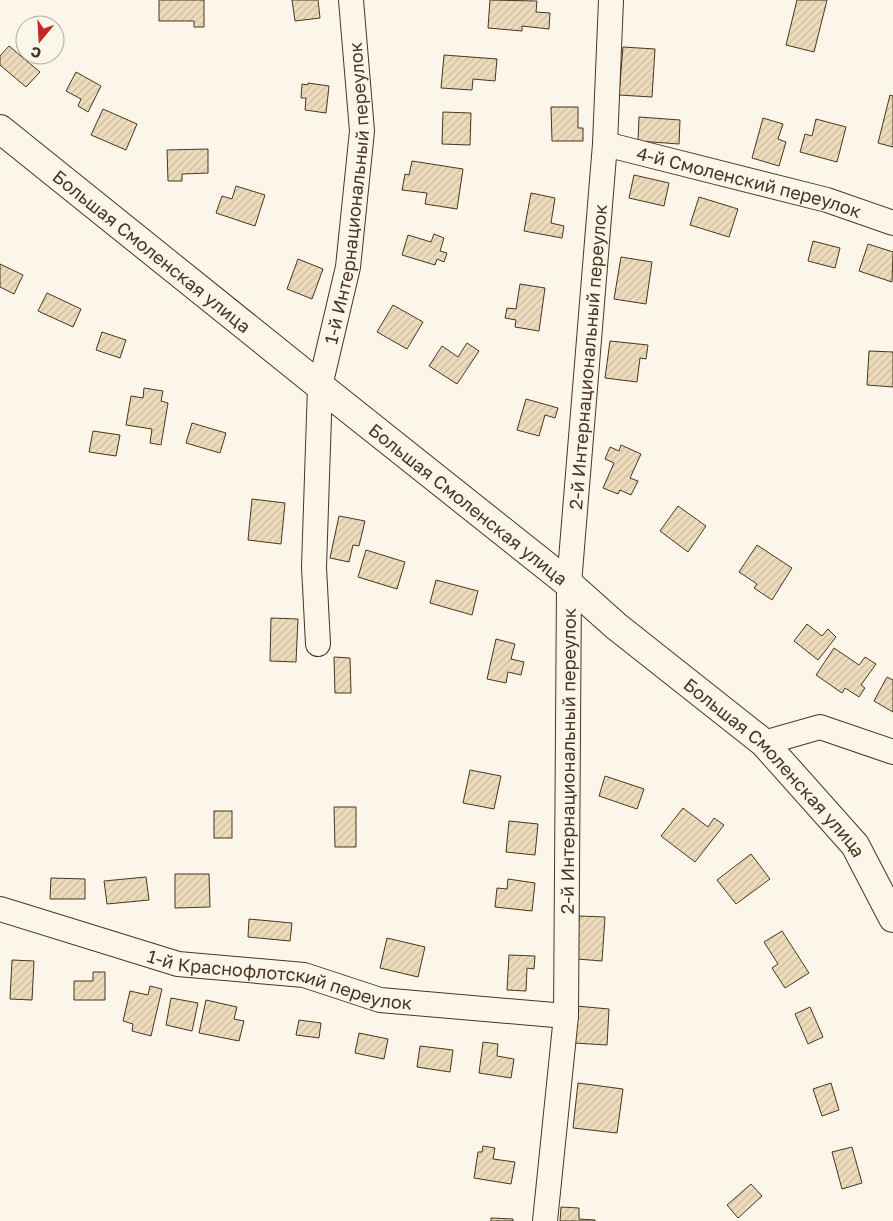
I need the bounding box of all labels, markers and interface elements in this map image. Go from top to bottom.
north arrow [15,15,65,65]
street label: 1-й Интернациональный переулок [319,41,373,346]
text: С [28,43,43,62]
street label: 4-й Смоленский переулок [634,141,864,222]
street label: Большая Смоленская улица [49,165,255,337]
street label: 2-й Интернациональный переулок [564,203,611,510]
street label: Большая Смоленская улица [365,418,572,590]
street label: 2-й Интернациональный переулок [556,608,580,914]
street label: Большая Смоленская улица [679,673,870,861]
street label: 1-й Краснофлотский переулок [145,944,413,1014]

